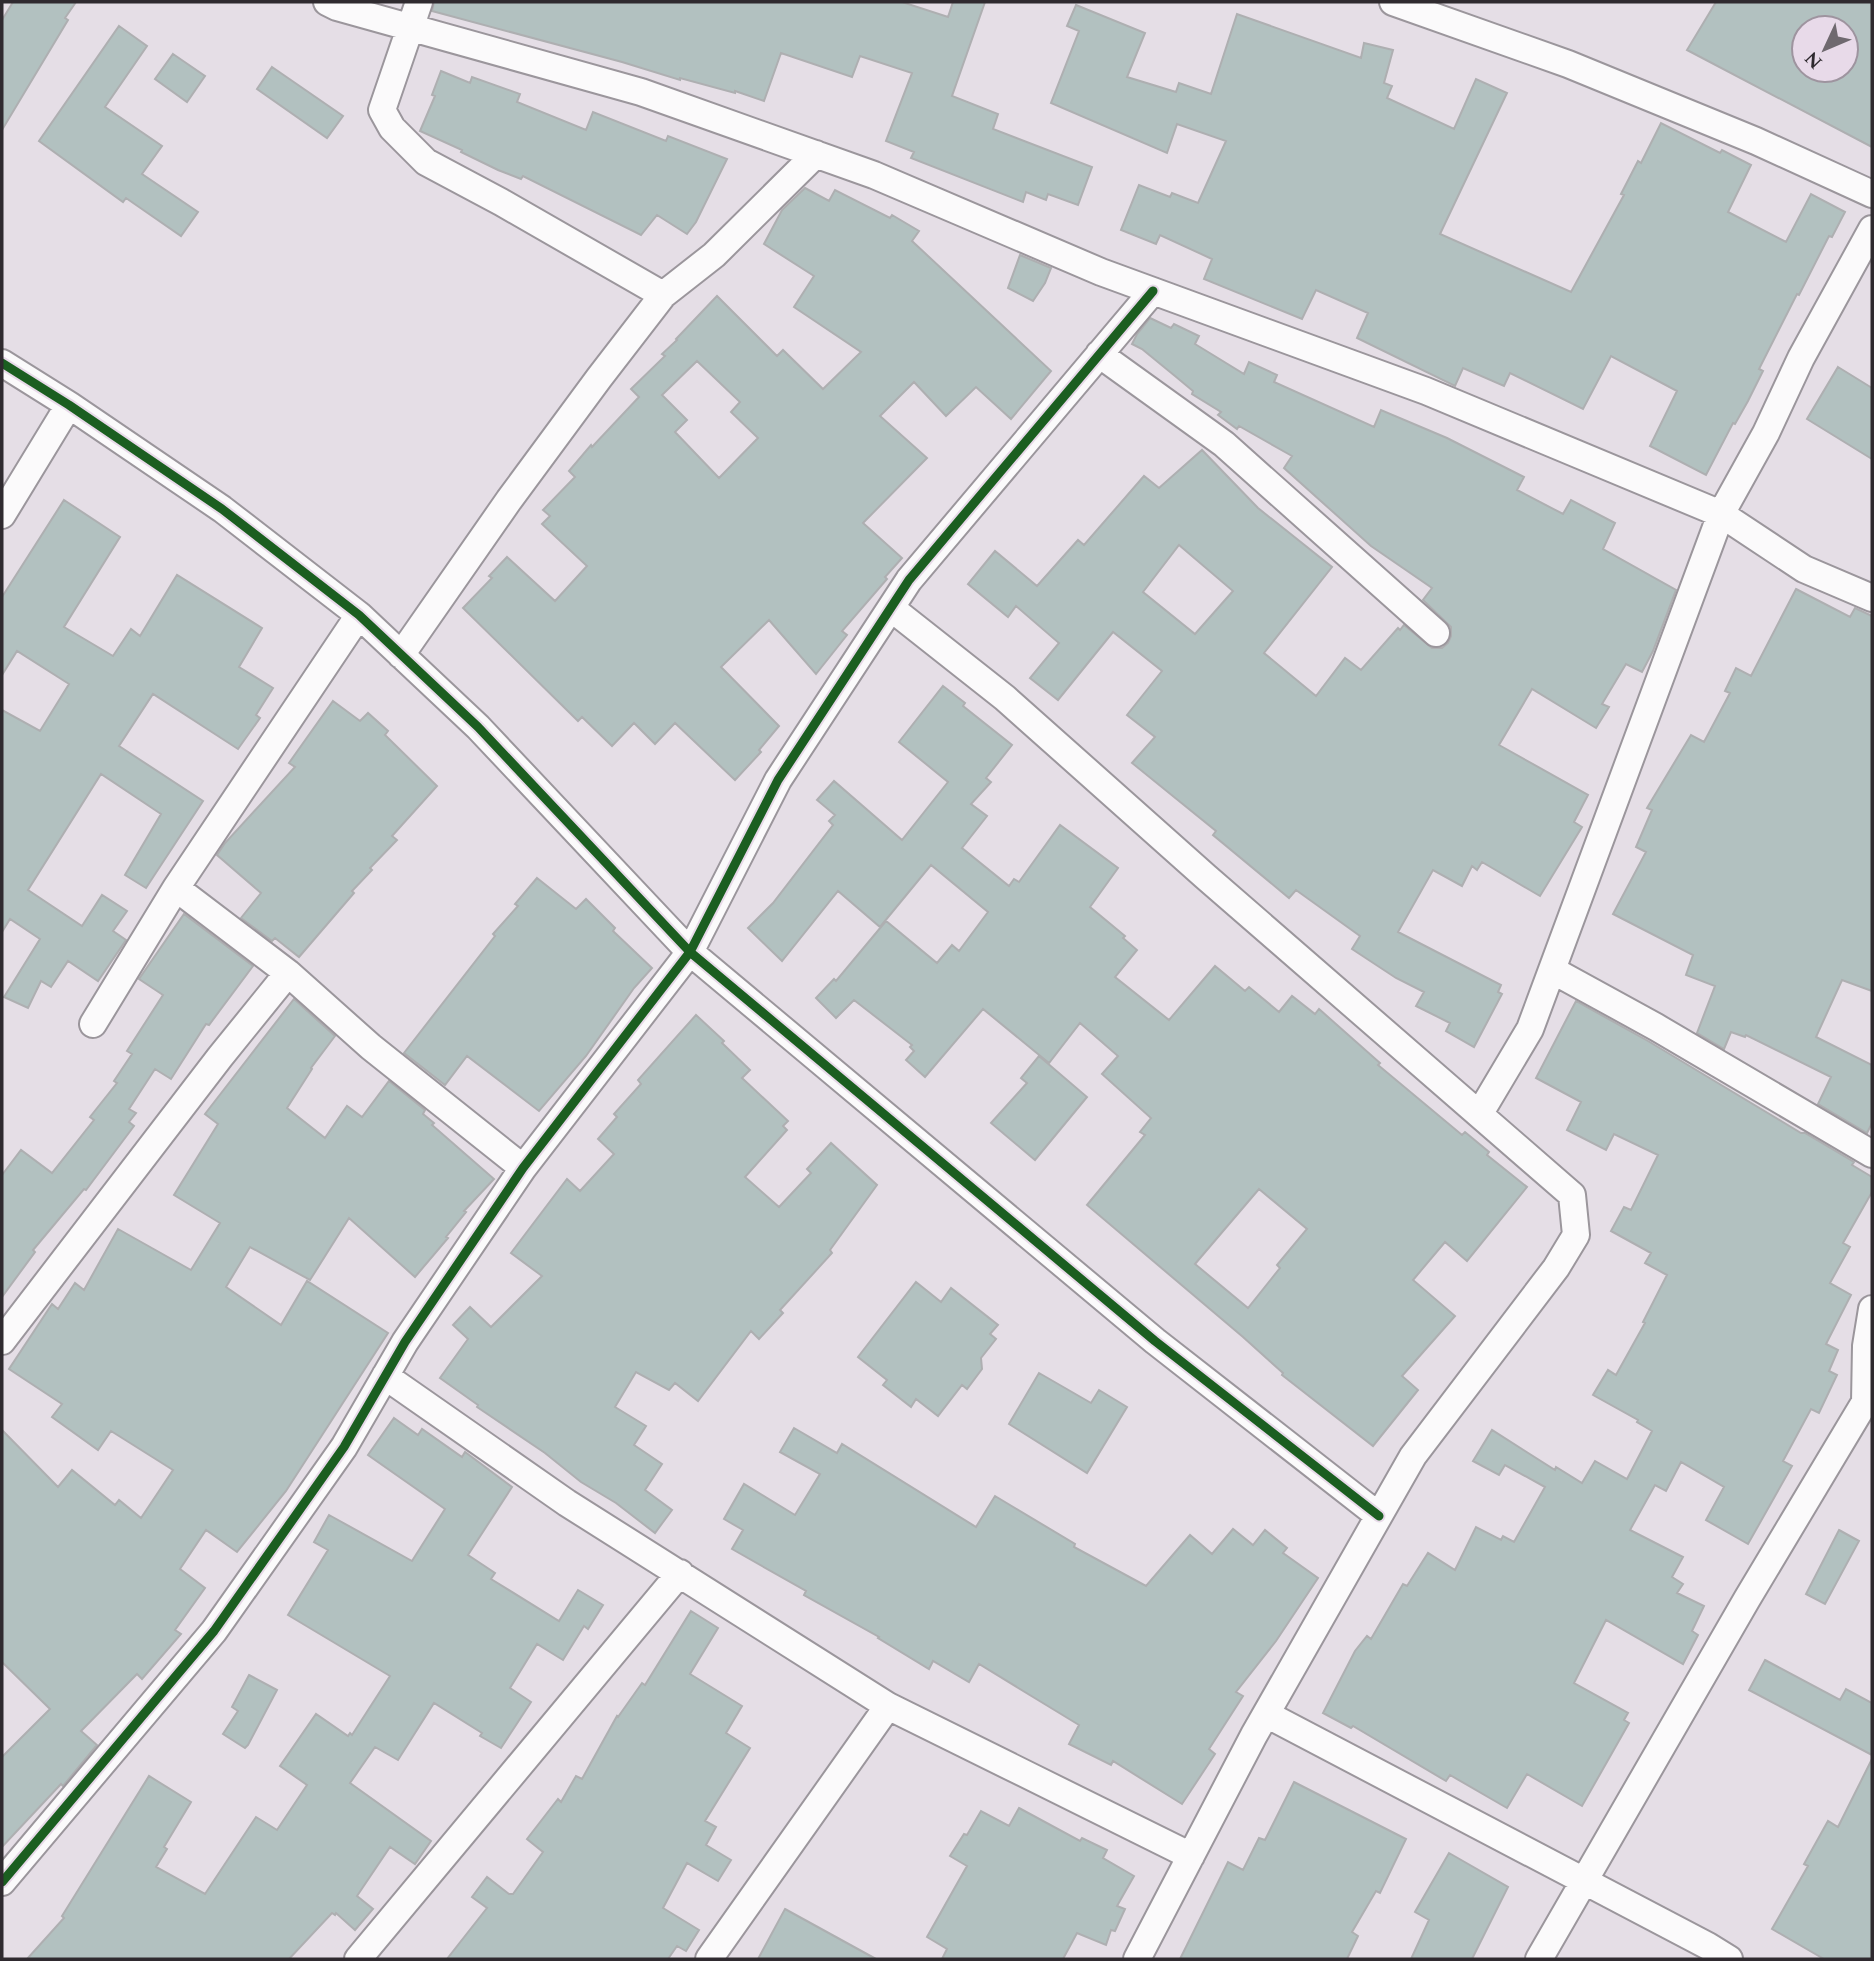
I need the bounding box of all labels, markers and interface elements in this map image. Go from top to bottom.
north arrow [1790,14,1860,84]
text: N [1798,44,1830,75]

